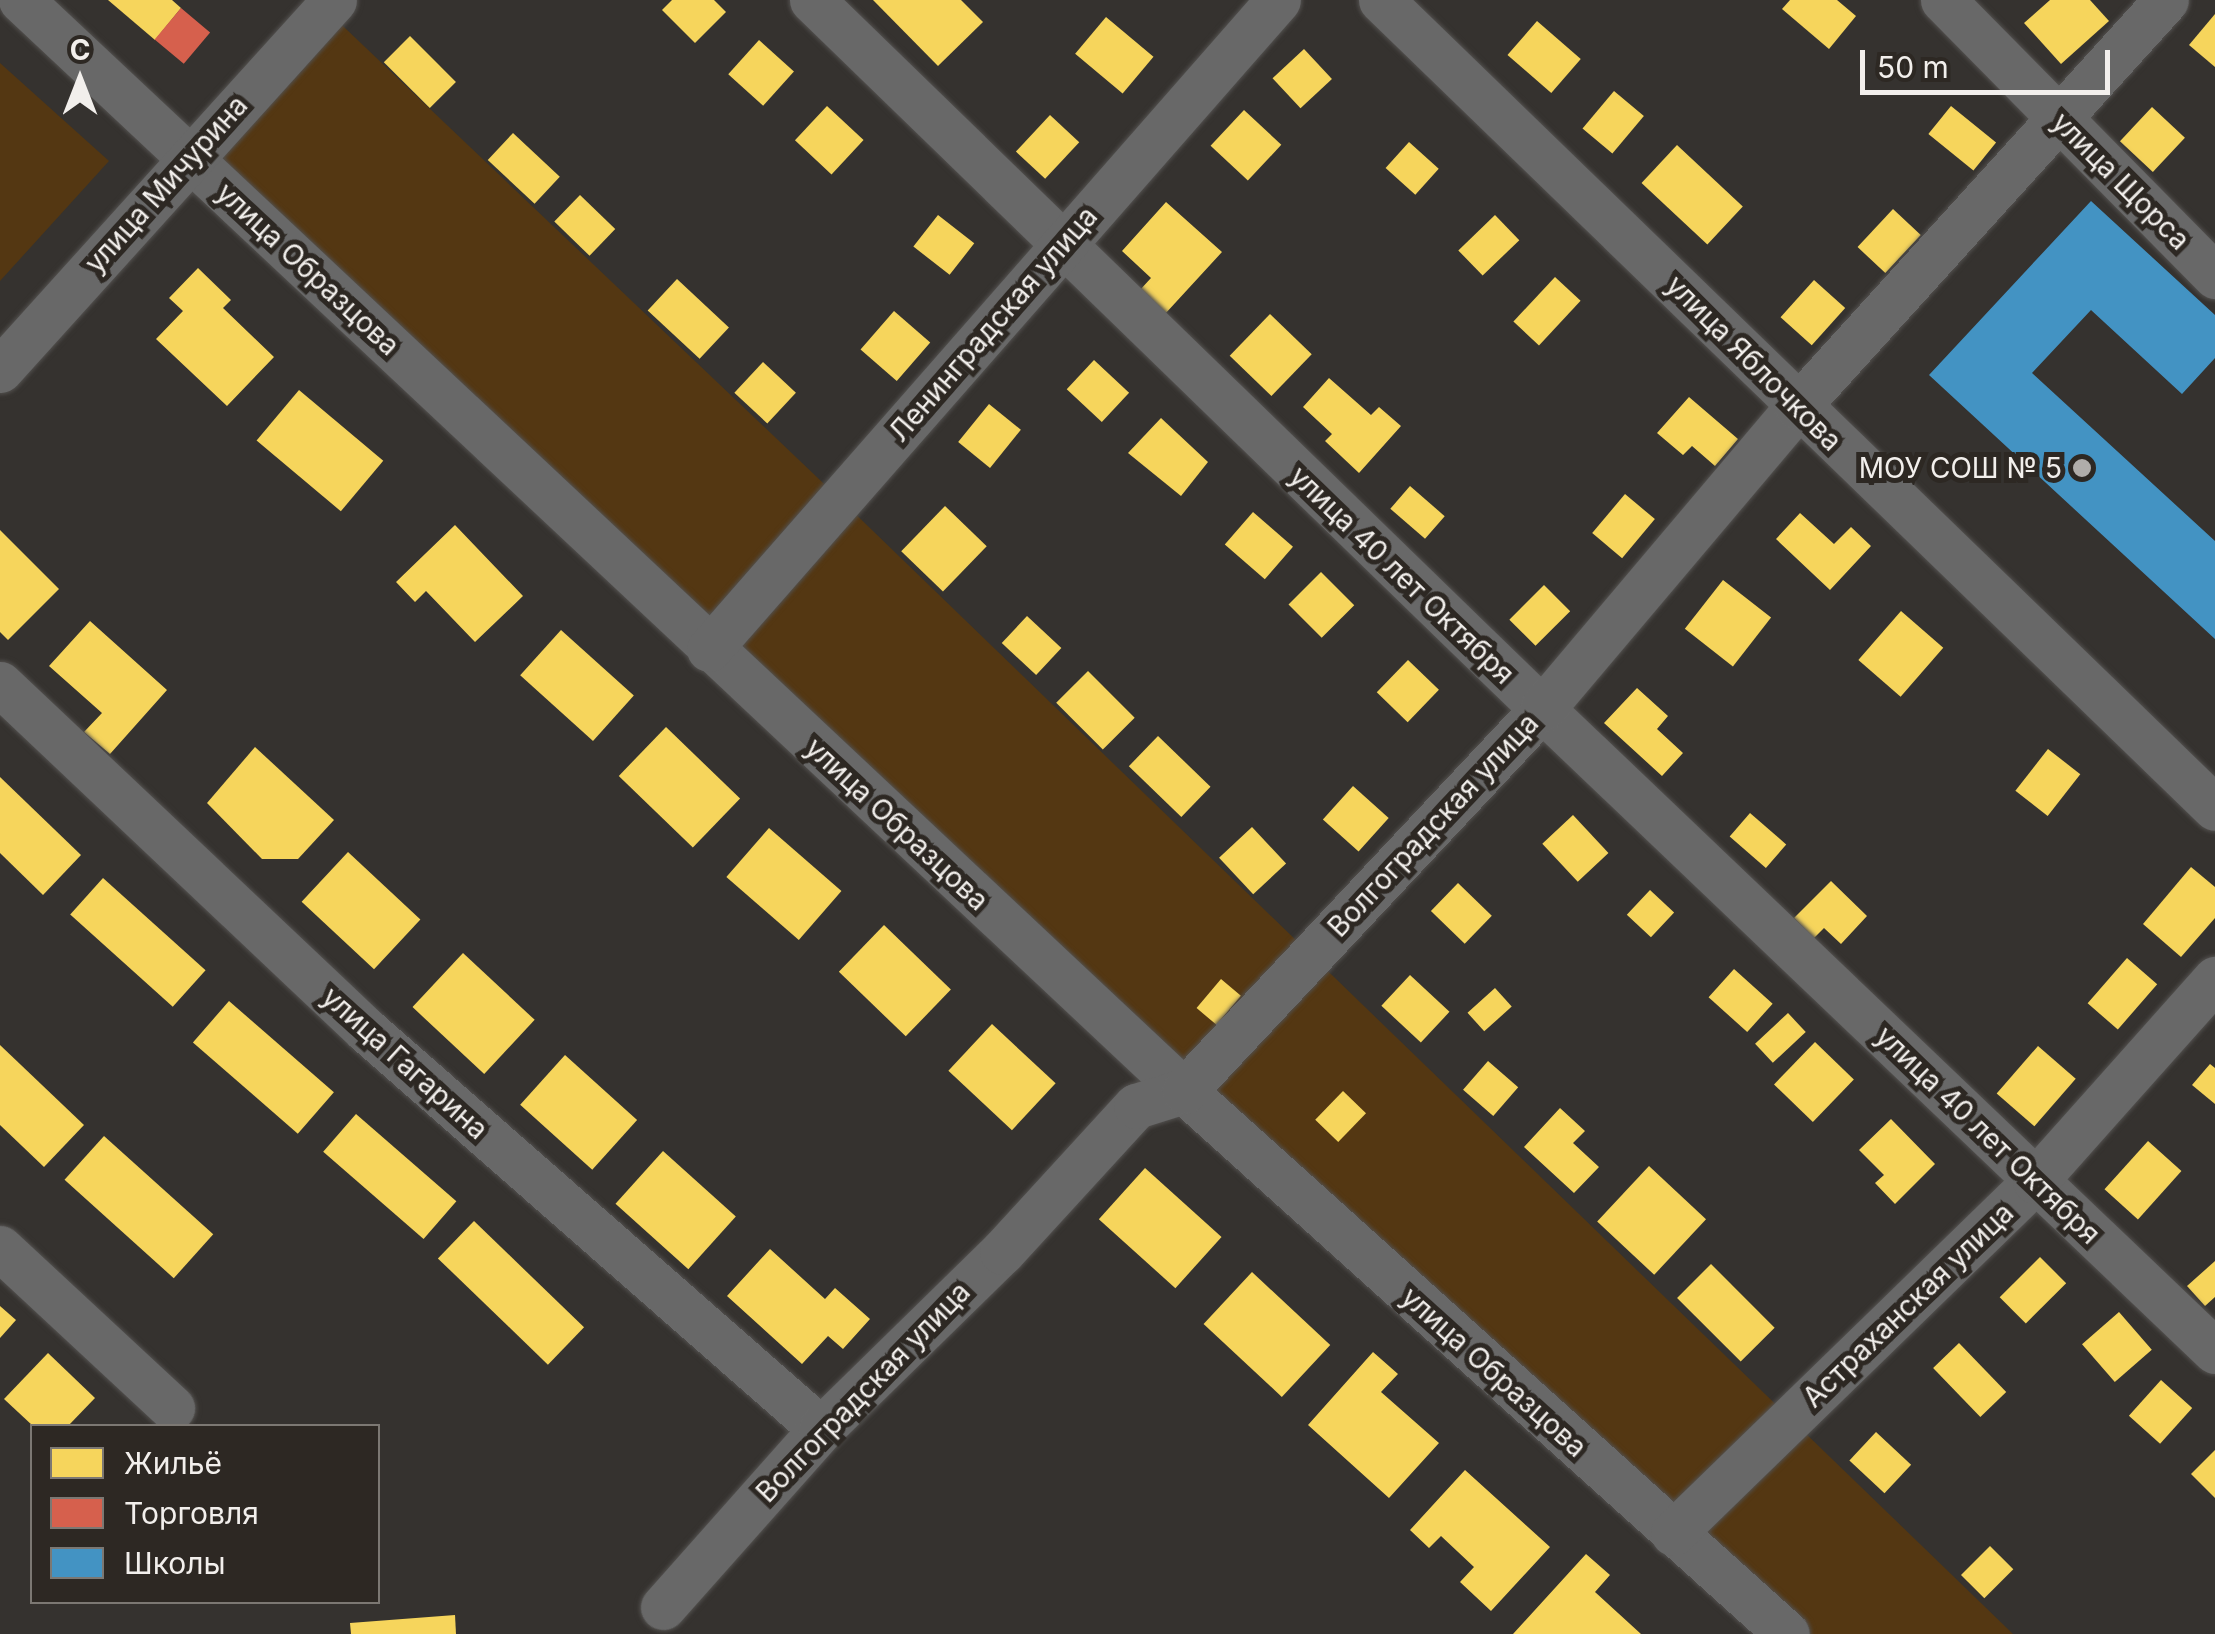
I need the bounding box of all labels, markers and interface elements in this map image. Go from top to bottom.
north arrow [30,30,130,130]
scale bar [1865,30,2115,92]
text: С [70,33,90,67]
text: 50 m [1877,49,1949,85]
street label: улица Мичурина [78,88,254,280]
street label: улица Щорса [2045,105,2197,257]
street label: улица Образцова [210,176,406,362]
street label: Ленинградская улица [882,200,1104,448]
street label: улица Яблочкова [1659,268,1849,458]
place label: МОУ СОШ № 5 [1859,451,2062,485]
marker: МОУ СОШ № 5 [2071,457,2093,479]
street label: улица 40 лет Октября [1283,459,1521,691]
street label: Волгоградская улица [1321,706,1545,944]
street label: улица Образцова [799,731,995,917]
street label: улица Гагарина [315,980,495,1146]
street label: улица 40 лет Октября [1869,1019,2107,1251]
street label: Астраханская улица [1796,1196,2020,1414]
street label: Волгоградская улица [749,1275,977,1509]
street label: улица Образцова [1395,1280,1593,1464]
legend [30,1424,380,1604]
text: Жильё [124,1445,222,1481]
text: Торговля [124,1495,259,1531]
text: Школы [124,1545,226,1581]

